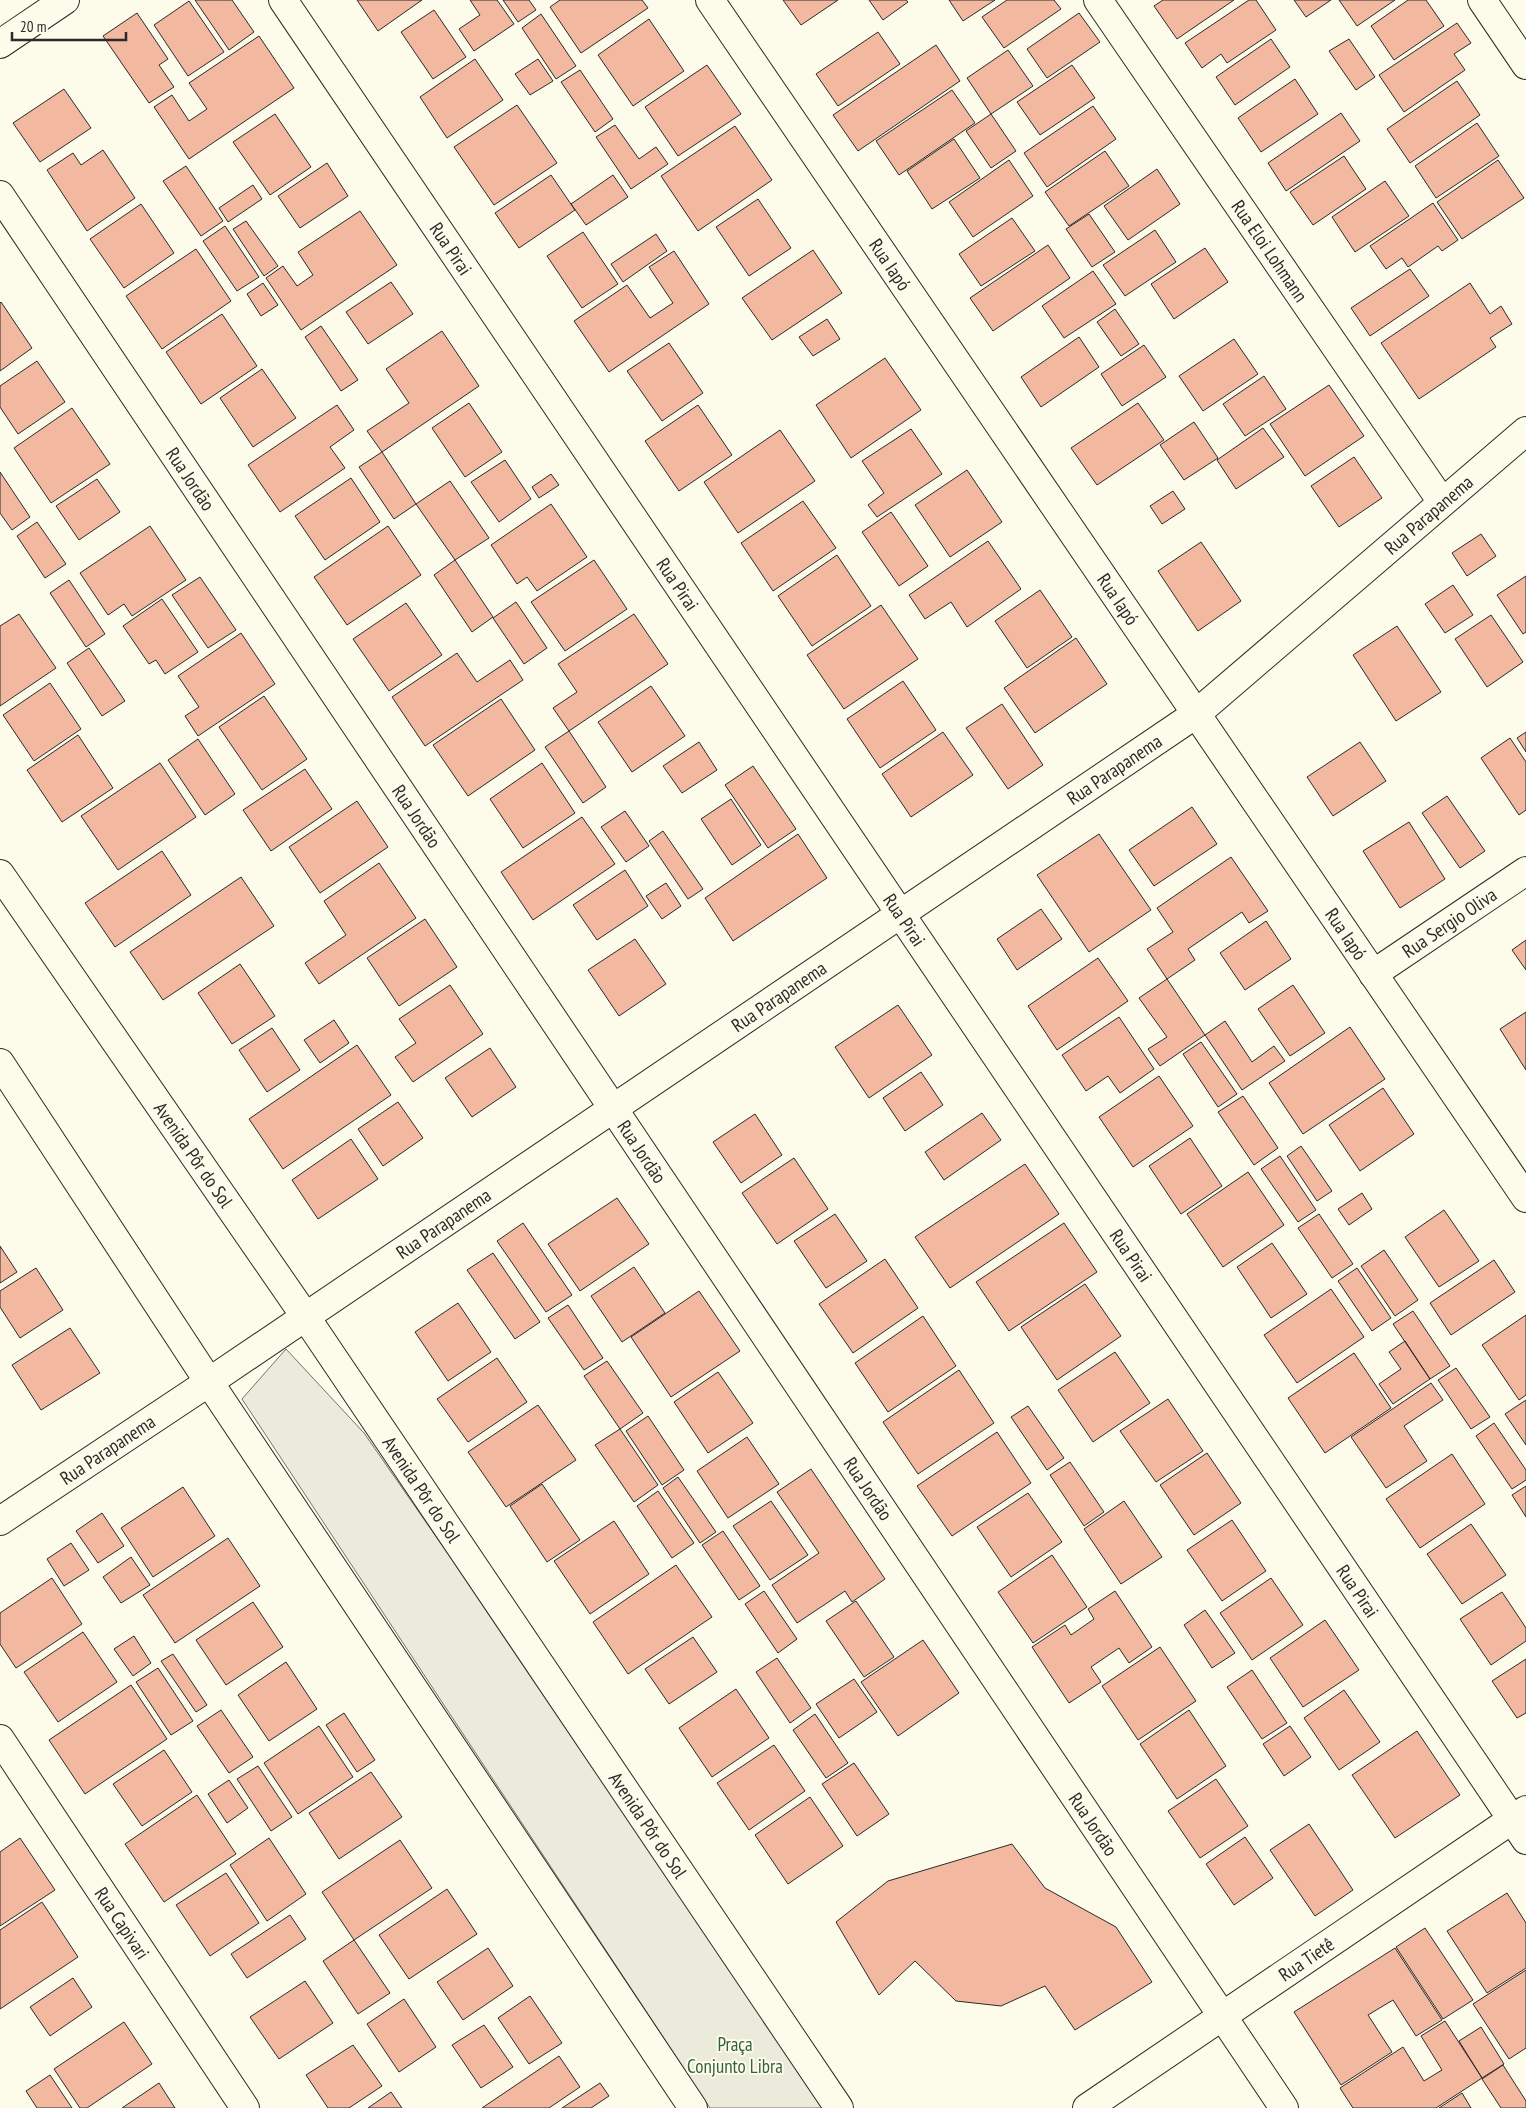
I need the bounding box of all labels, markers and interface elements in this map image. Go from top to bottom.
scale bar [12,10,126,42]
text: 20 m [20,17,46,36]
street label: Rua Eloi Lohmann [1227,195,1313,306]
street label: Rua Pirai [425,218,477,280]
street label: Rua Iapó [864,234,916,295]
street label: Rua Jordão [161,443,220,515]
street label: Rua Parapanema [1379,470,1478,559]
street label: Rua Pirai [651,553,704,615]
street label: Rua Iapó [1092,569,1144,630]
street label: Rua Parapanema [1062,729,1166,810]
street label: Rua Jordão [387,780,447,852]
street label: Rua Sergio Oliva [1397,882,1501,963]
street label: Rua Pirai [878,889,931,951]
street label: Rua Iapó [1320,903,1372,964]
street label: Rua Parapanema [727,956,831,1037]
street label: Avenida Pôr do Sol [149,1097,239,1212]
street label: Rua Jordão [612,1115,672,1188]
street label: Rua Parapanema [391,1183,495,1264]
street label: Rua Pirai [1105,1224,1157,1286]
street label: Rua Parapanema [55,1409,160,1490]
street label: Avenida Pôr do Sol [378,1432,466,1547]
street label: Rua Jordão [838,1452,898,1525]
street label: Rua Pirai [1331,1560,1384,1622]
street label: Avenida Pôr do Sol [604,1767,693,1883]
street label: Rua Jordão [1064,1788,1123,1860]
street label: Rua Capivari [90,1882,155,1964]
street label: Rua Tietê [1274,1932,1339,1986]
park label: Praça Conjunto Libra [687,2032,783,2078]

